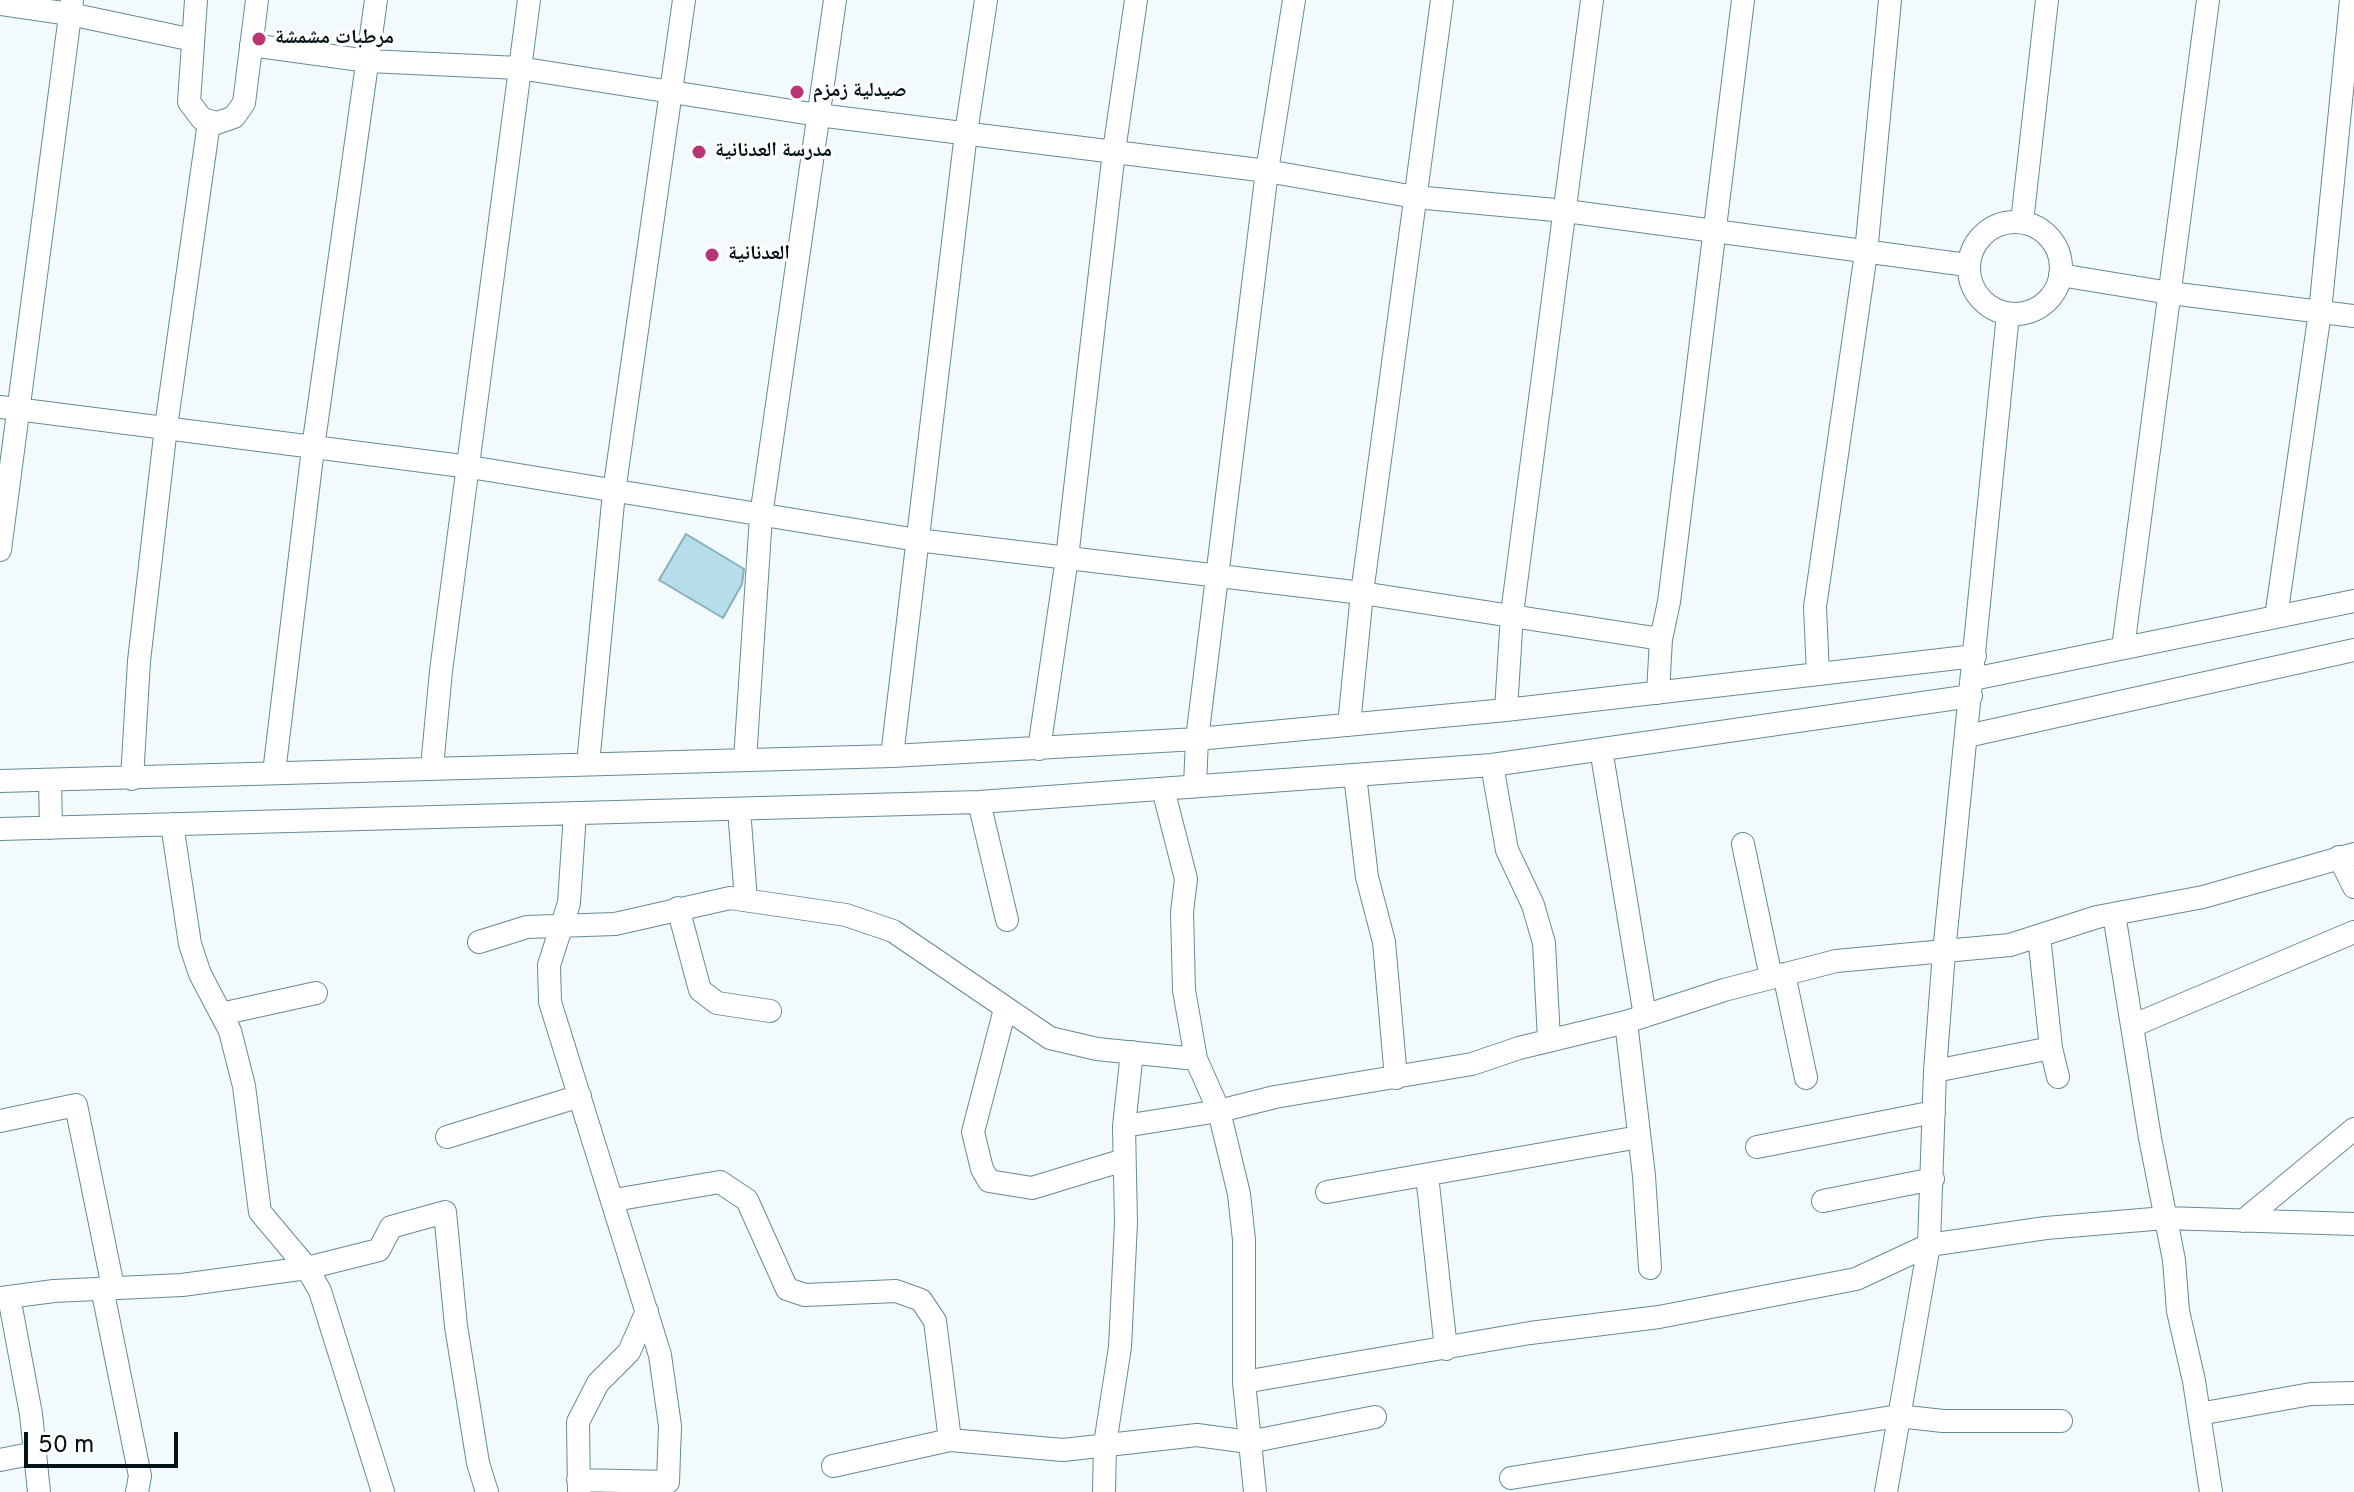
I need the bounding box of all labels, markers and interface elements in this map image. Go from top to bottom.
place label: مرطبات مشمشة [275,27,394,51]
marker: مرطبات مشمشة [250,30,268,48]
place label: صيدلية زمزم [813,80,907,104]
marker: صيدلية زمزم [788,83,806,101]
place label: مدرسة العدنانية [715,140,832,164]
marker: مدرسة العدنانية [690,143,708,161]
place label: العدنانية [728,243,790,267]
marker: العدنانية [703,246,721,264]
scale bar [28,1416,182,1466]
text: 50 m [38,1431,94,1461]

